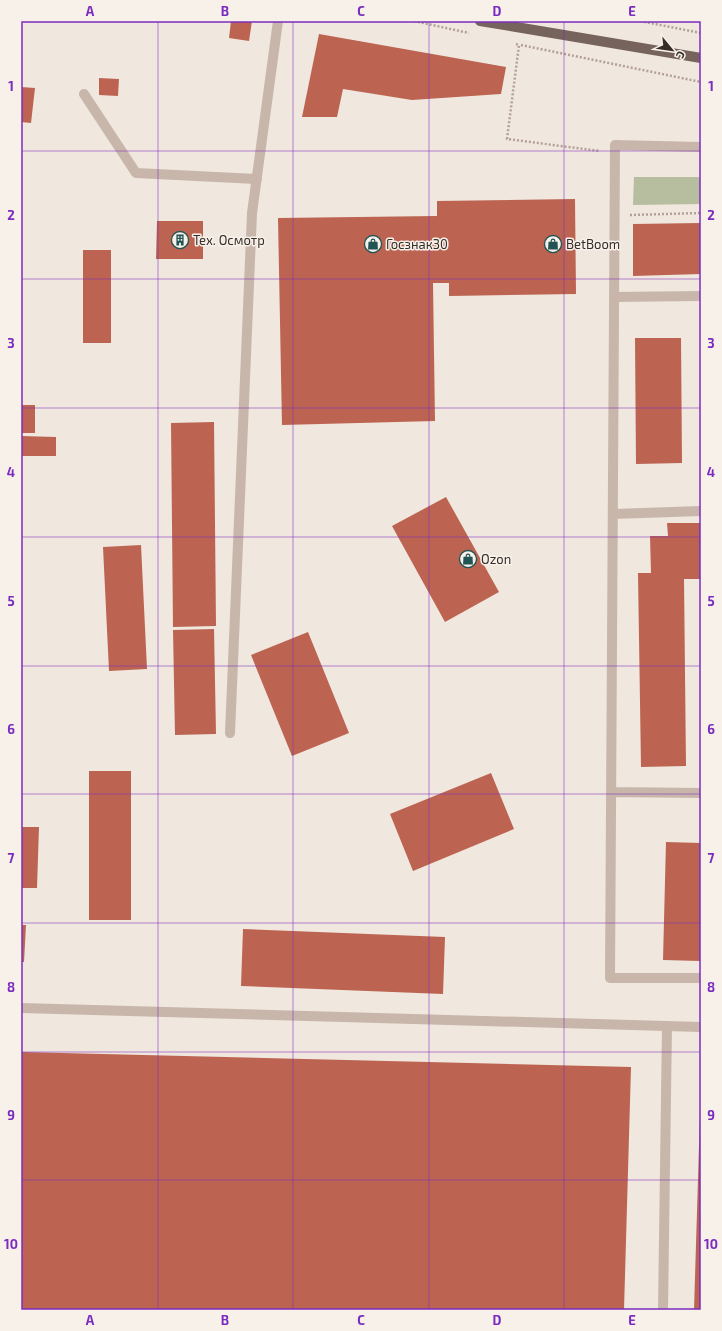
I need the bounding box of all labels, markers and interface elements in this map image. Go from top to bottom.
text: A [86,3,95,19]
text: B [221,3,229,19]
text: C [357,3,365,19]
text: D [493,3,502,19]
text: E [628,3,636,19]
north arrow [652,30,692,70]
text: С [674,49,688,62]
text: 1 [8,78,14,94]
text: 1 [708,78,714,94]
text: 2 [7,207,15,223]
text: 2 [707,207,715,223]
building icon: Тех. Осмотр [170,230,190,250]
place label: Тех. Осмотр [193,232,265,248]
shop icon: Госзнак30 [363,234,383,254]
shop icon: BetBoom [543,234,563,254]
place label: Госзнак30 [386,236,448,252]
place label: BetBoom [566,236,620,252]
text: 3 [7,335,15,351]
text: 3 [707,335,715,351]
text: 4 [7,464,15,480]
text: 4 [707,464,715,480]
shop icon: Ozon [458,549,478,569]
place label: Ozon [481,551,511,567]
text: 5 [7,593,15,609]
text: 5 [707,593,715,609]
text: 6 [7,721,15,737]
text: 6 [707,721,715,737]
text: 7 [8,850,15,866]
text: 7 [708,850,715,866]
text: 8 [7,979,15,995]
text: 8 [707,979,715,995]
text: 9 [7,1107,15,1123]
text: 9 [707,1107,715,1123]
text: 10 [4,1236,18,1252]
text: 10 [704,1236,718,1252]
text: A [86,1312,95,1328]
text: B [221,1312,229,1328]
text: C [357,1312,365,1328]
text: D [493,1312,502,1328]
text: E [628,1312,636,1328]

